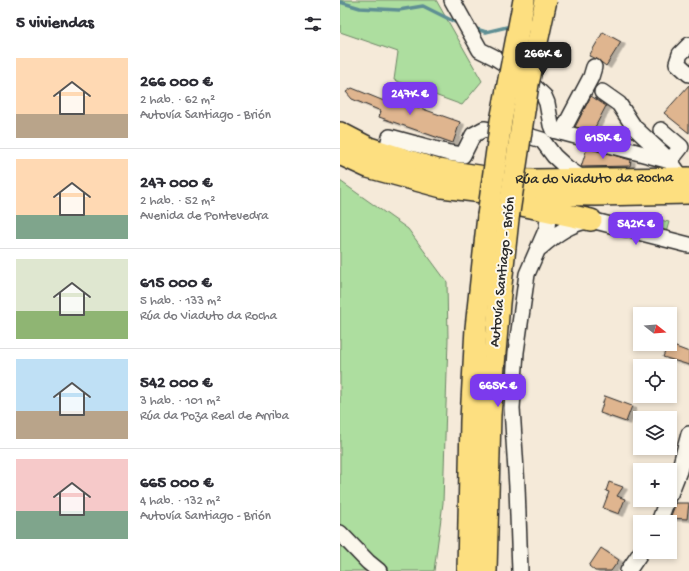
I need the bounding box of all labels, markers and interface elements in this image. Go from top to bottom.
icon: filters [302,13,324,35]
text: 5 viviendas [16,14,94,34]
pin: 266K € [510,42,576,76]
text: 266K € [524,47,562,62]
text: 266 000 € [140,73,213,93]
icon: home [48,74,96,122]
pin: 247K € [377,82,443,116]
text: 247K € [391,87,429,102]
text: 2 hab. · 62 m² [140,93,215,108]
text: Autovía Santiago - Brión [140,108,271,123]
pin: 615K € [570,126,636,160]
text: 615K € [585,131,621,146]
street label: Rúa do Viaduto da Rocha [515,169,674,189]
text: 247 000 € [140,174,212,194]
icon: home [48,175,96,223]
text: 2 hab. · 52 m² [140,194,216,209]
street label: Autovía Santiago - Brión [486,196,520,348]
text: Avenida de Pontevedra [140,209,268,224]
pin: 542K € [603,212,669,246]
text: 542K € [617,217,655,232]
text: 615 000 € [140,274,212,294]
icon: home [48,275,96,323]
text: 5 hab. · 133 m² [140,294,222,309]
north arrow [633,307,677,351]
map controls [633,307,677,559]
text: Rúa do Viaduto da Rocha [140,309,277,324]
button: locate [633,359,677,403]
text: 542 000 € [140,374,212,394]
pin: 665K € [465,374,531,408]
icon: home [48,375,96,423]
text: 665K € [479,379,517,394]
text: 3 hab. · 101 m² [140,394,221,409]
text: Rúa da Poza Real de Arriba [140,409,289,424]
button: layers [633,411,677,455]
button: + [633,463,677,507]
text: 665 000 € [140,474,213,494]
icon: home [48,475,96,523]
text: 4 hab. · 132 m² [140,494,220,509]
text: Autovía Santiago - Brión [140,509,271,524]
button: − [633,515,677,559]

